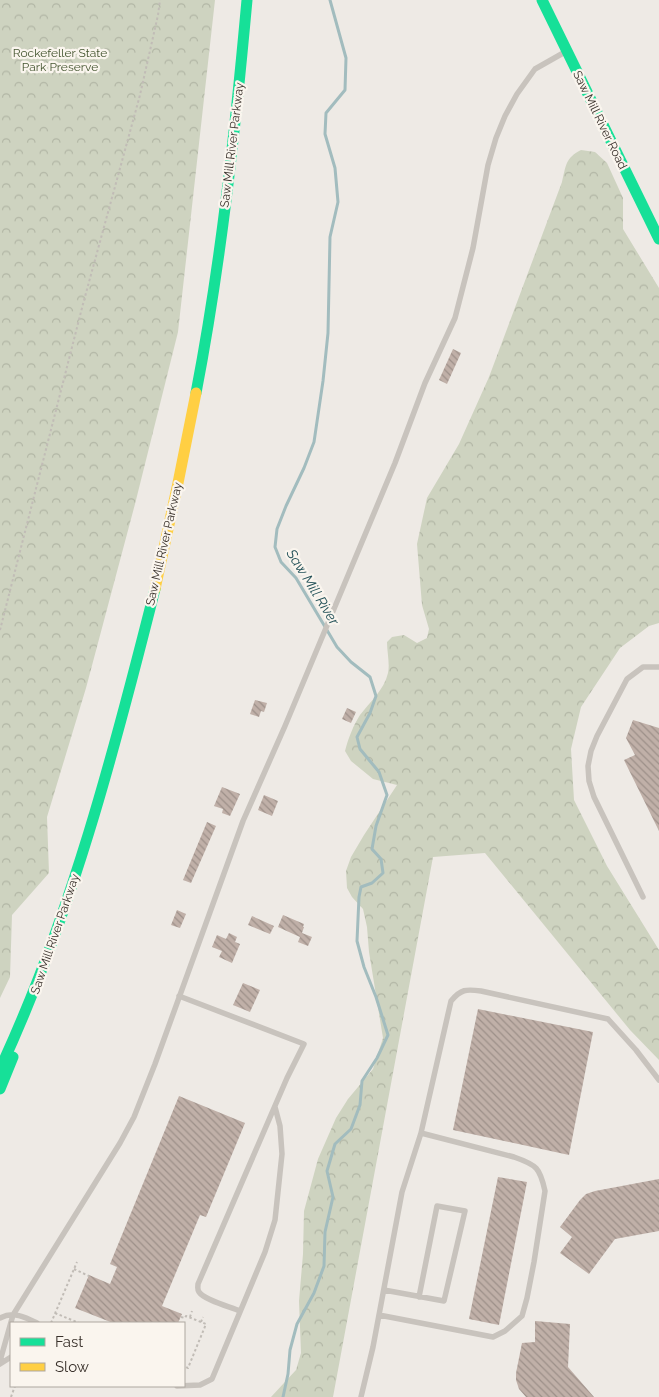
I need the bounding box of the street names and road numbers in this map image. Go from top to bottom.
street label: Saw Mill River Road [570,68,630,172]
street label: Saw Mill River Parkway [217,81,247,208]
street label: Saw Mill River Parkway [143,481,185,607]
street label: Saw Mill River Parkway [28,872,82,996]

